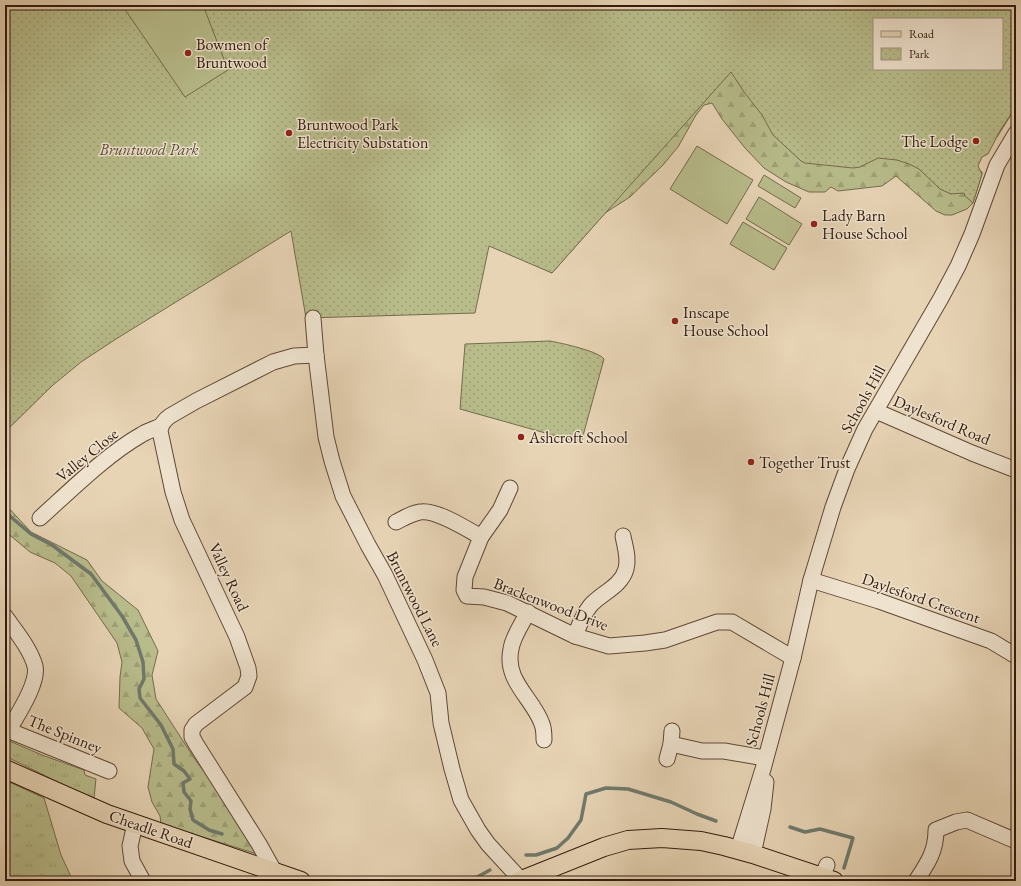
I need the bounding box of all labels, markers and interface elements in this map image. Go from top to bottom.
legend [873,18,1003,70]
text: Road [909,26,935,42]
place label: Bowmen of Bruntwood [196,34,269,73]
text: Park [909,46,930,62]
marker: Bowmen of Bruntwood [183,48,193,58]
place label: Bruntwood Park Electricity Substation [297,114,429,153]
marker: Bruntwood Park Electricity Substation [284,128,294,138]
place label: The Lodge [901,131,968,152]
marker: The Lodge [971,136,981,146]
park label: Bruntwood Park [98,139,199,160]
place label: Lady Barn House School [822,205,908,244]
marker: Lady Barn House School [809,219,819,229]
place label: Inscape House School [683,302,769,341]
marker: Inscape House School [670,316,680,326]
street label: Schools Hill [836,361,890,437]
street label: Daylesford Road [890,390,994,450]
street label: Valley Close [52,423,122,487]
place label: Ashcroft School [528,427,628,448]
marker: Ashcroft School [516,432,526,442]
place label: Together Trust [759,452,850,473]
marker: Together Trust [746,457,756,467]
street label: Valley Road [204,539,254,615]
street label: Bruntwood Lane [382,548,448,650]
street label: Daylesford Crescent [859,568,983,628]
street label: Brackenwood Drive [491,572,611,636]
street label: Schools Hill [740,671,780,749]
street label: The Spinney [25,710,106,759]
street label: Cheadle Road [106,805,196,853]

